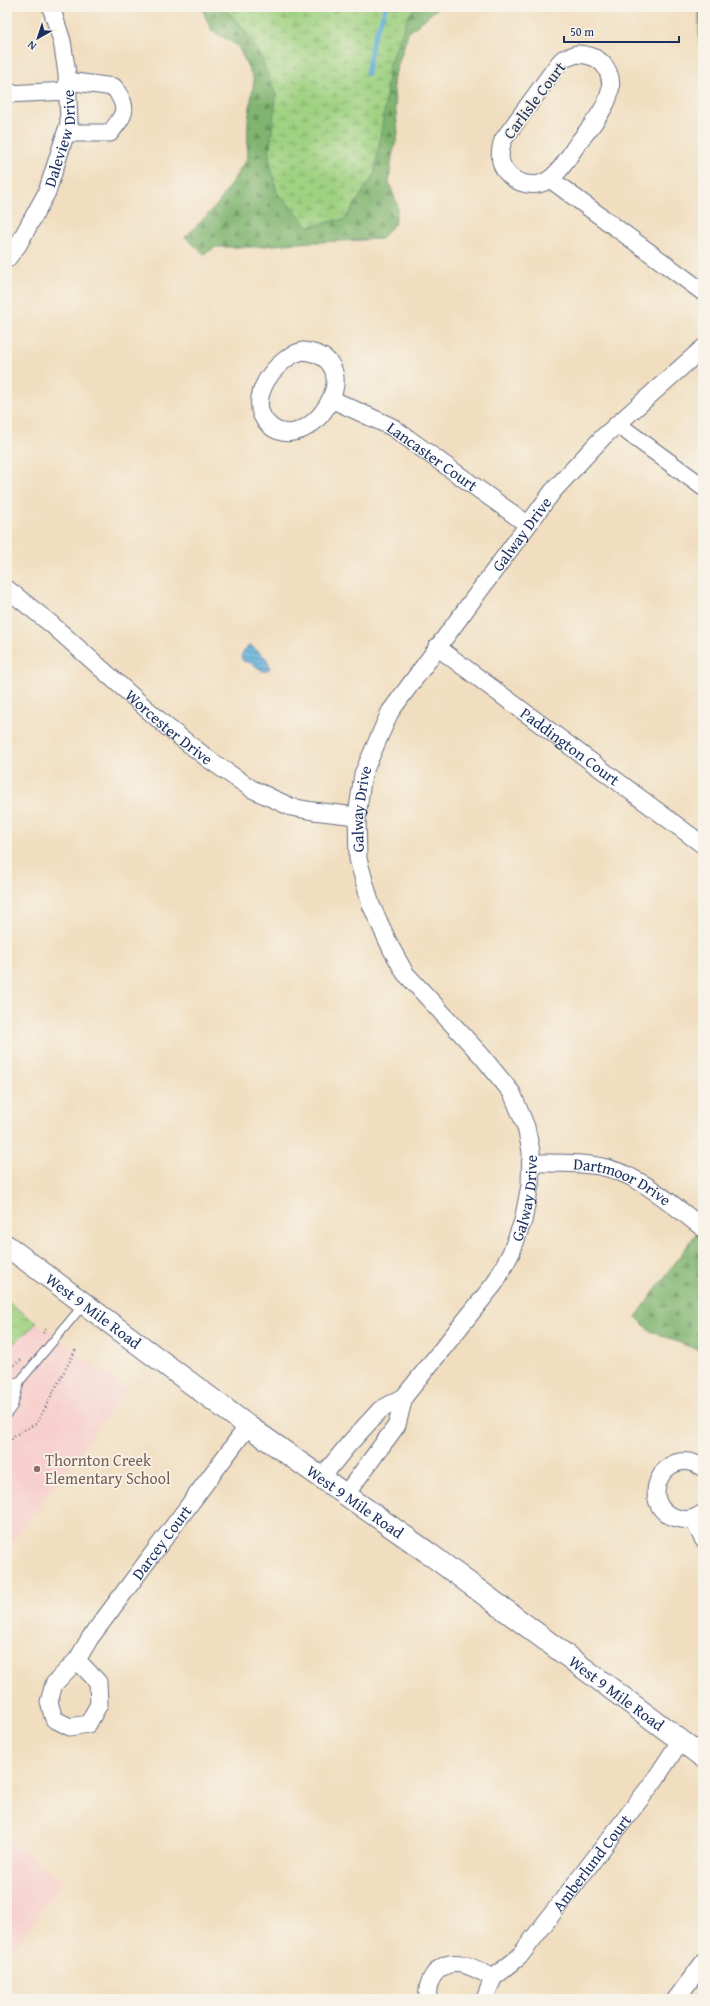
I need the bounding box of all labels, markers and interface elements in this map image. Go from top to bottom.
north arrow [18,18,58,58]
scale bar [564,18,679,44]
text: 50 m [570,23,594,40]
text: N [23,37,40,54]
street label: Carlisle Court [497,56,571,144]
street label: Daleview Drive [37,89,81,190]
street label: Lancaster Court [382,415,483,497]
street label: Galway Drive [486,492,557,576]
street label: Worcester Drive [120,683,218,770]
street label: Paddington Court [515,701,625,791]
street label: Galway Drive [345,761,377,853]
street label: Dartmoor Drive [573,1151,676,1211]
street label: Galway Drive [504,1155,543,1245]
street label: West 9 Mile Road [41,1267,147,1355]
place label: Thornton Creek Elementary School [45,1448,171,1490]
street label: West 9 Mile Road [302,1459,409,1544]
marker: Thornton Creek Elementary School [32,1464,42,1474]
street label: Darcey Court [126,1500,197,1585]
street label: West 9 Mile Road [564,1649,670,1737]
street label: Amberlund Court [546,1808,637,1916]

